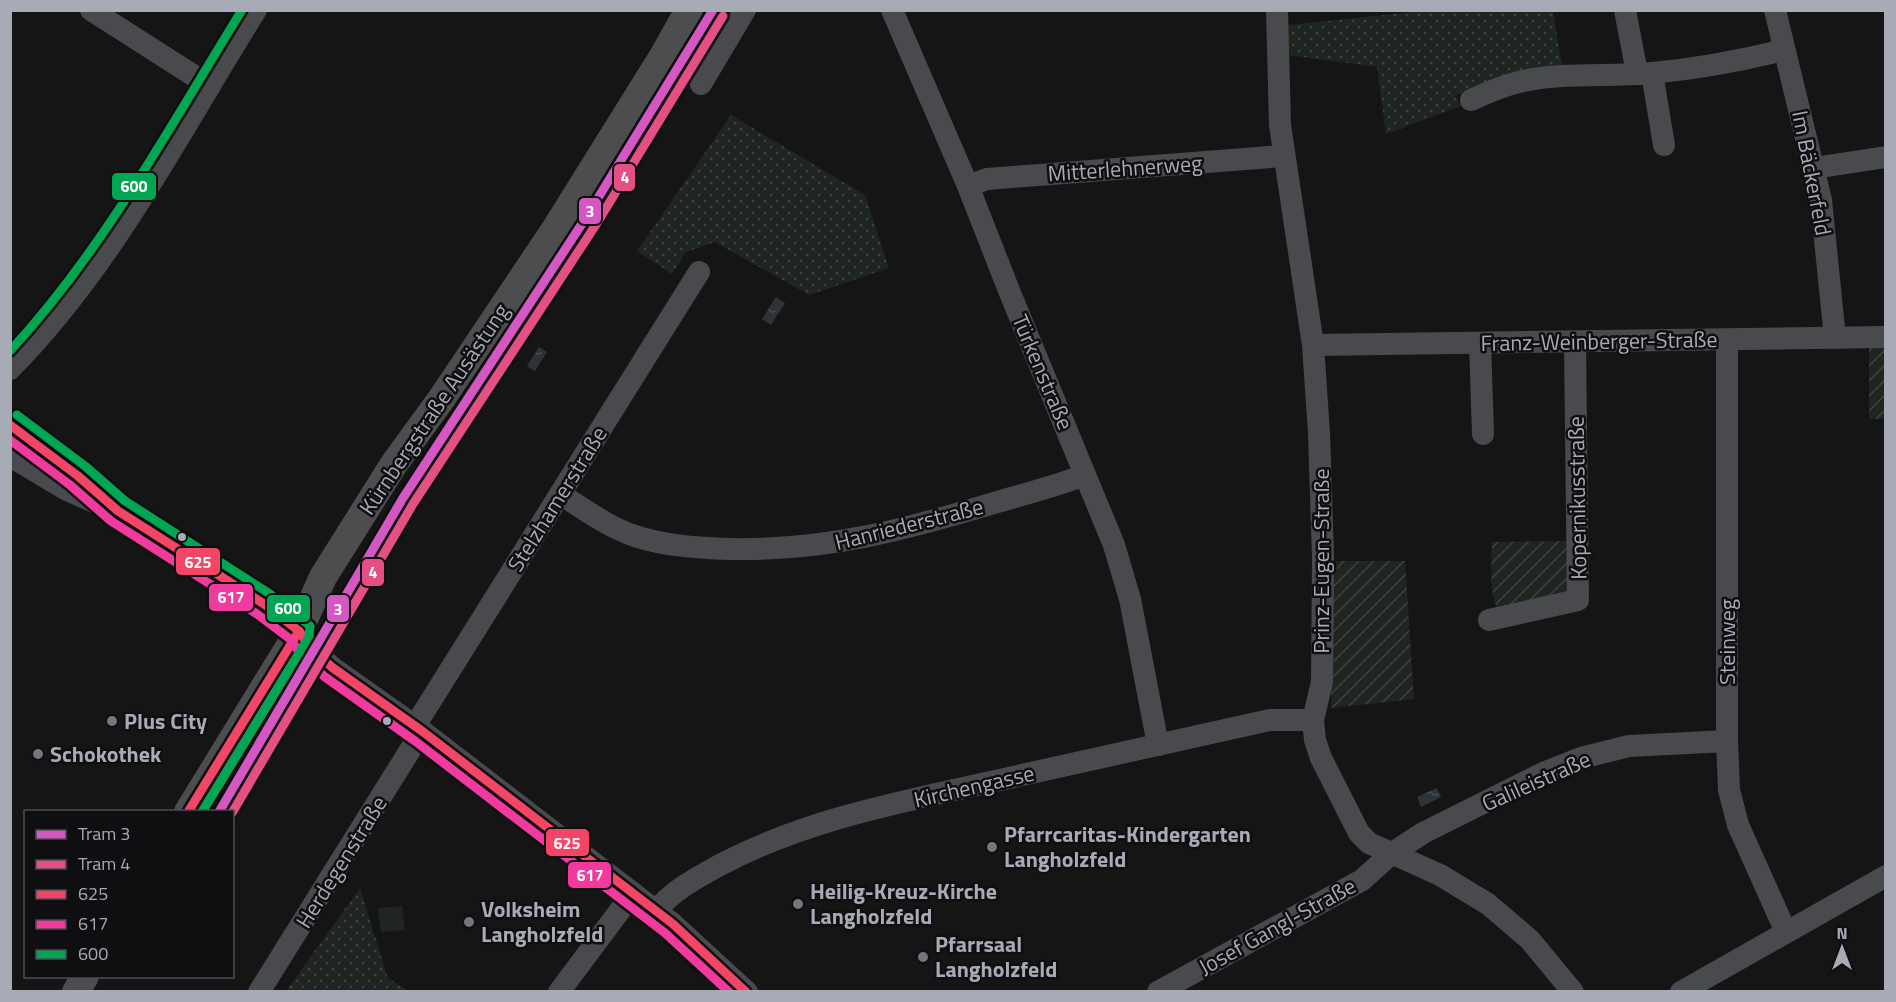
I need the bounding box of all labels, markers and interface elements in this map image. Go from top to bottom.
street label: Im Bäckerfeld [1783,108,1841,238]
street label: Mitterlehnerweg [1046,146,1204,190]
line badge: 4 [613,163,636,192]
text: 4 [621,165,630,189]
line badge: 600 [111,172,157,201]
text: 600 [121,174,147,198]
line badge: 3 [578,197,602,225]
text: 3 [586,199,594,223]
street label: Kürnbergstraße Ausästung [350,296,518,522]
street label: Türkenstraße [1003,309,1083,435]
street label: Franz-Weinberger-Straße [1480,322,1718,360]
street label: Kopernikusstraße [1559,416,1595,580]
street label: Stelzhamerstraße [499,420,615,578]
street label: Prinz-Eugen-Straße [1304,469,1338,654]
street label: Hanriederstraße [831,489,987,559]
unlabelled marker [176,531,188,543]
line badge: 625 [175,547,221,576]
text: 625 [185,550,211,574]
line badge: 4 [361,558,385,587]
text: 4 [369,560,378,584]
line badge: 617 [208,583,254,612]
text: 617 [218,585,244,609]
line badge: 600 [266,594,311,623]
line badge: 3 [326,594,350,623]
text: 600 [275,596,301,620]
text: 3 [334,597,342,621]
street label: Steinweg [1710,599,1744,685]
place label: Plus City [124,704,207,738]
marker: Plus City [105,714,119,728]
unlabelled marker [381,715,393,727]
place label: Schokothek [50,737,162,771]
street label: Galileistraße [1476,742,1596,820]
marker: Schokothek [31,747,45,761]
street label: Kirchengasse [910,756,1038,816]
street label: Herdegenstraße [287,789,395,935]
legend [24,810,234,978]
place label: Pfarrcaritas-Kindergarten Langholzfeld [1004,817,1251,876]
text: Tram 3 [78,820,130,847]
line badge: 625 [545,828,590,857]
text: 625 [554,831,580,855]
marker: Pfarrcaritas-Kindergarten Langholzfeld [985,840,999,854]
text: Tram 4 [78,850,130,877]
line badge: 617 [567,861,612,889]
text: 617 [577,863,603,887]
street label: Josef Gangl-Straße [1192,869,1362,983]
place label: Heilig-Kreuz-Kirche Langholzfeld [810,874,997,933]
text: 625 [78,880,108,907]
place label: Volksheim Langholzfeld [481,892,603,951]
marker: Heilig-Kreuz-Kirche Langholzfeld [791,897,805,911]
text: 617 [78,910,108,937]
marker: Volksheim Langholzfeld [462,915,476,929]
north arrow [1812,918,1872,978]
text: N [1836,921,1848,945]
place label: Pfarrsaal Langholzfeld [935,927,1057,986]
text: 600 [78,940,108,967]
marker: Pfarrsaal Langholzfeld [916,950,930,964]

